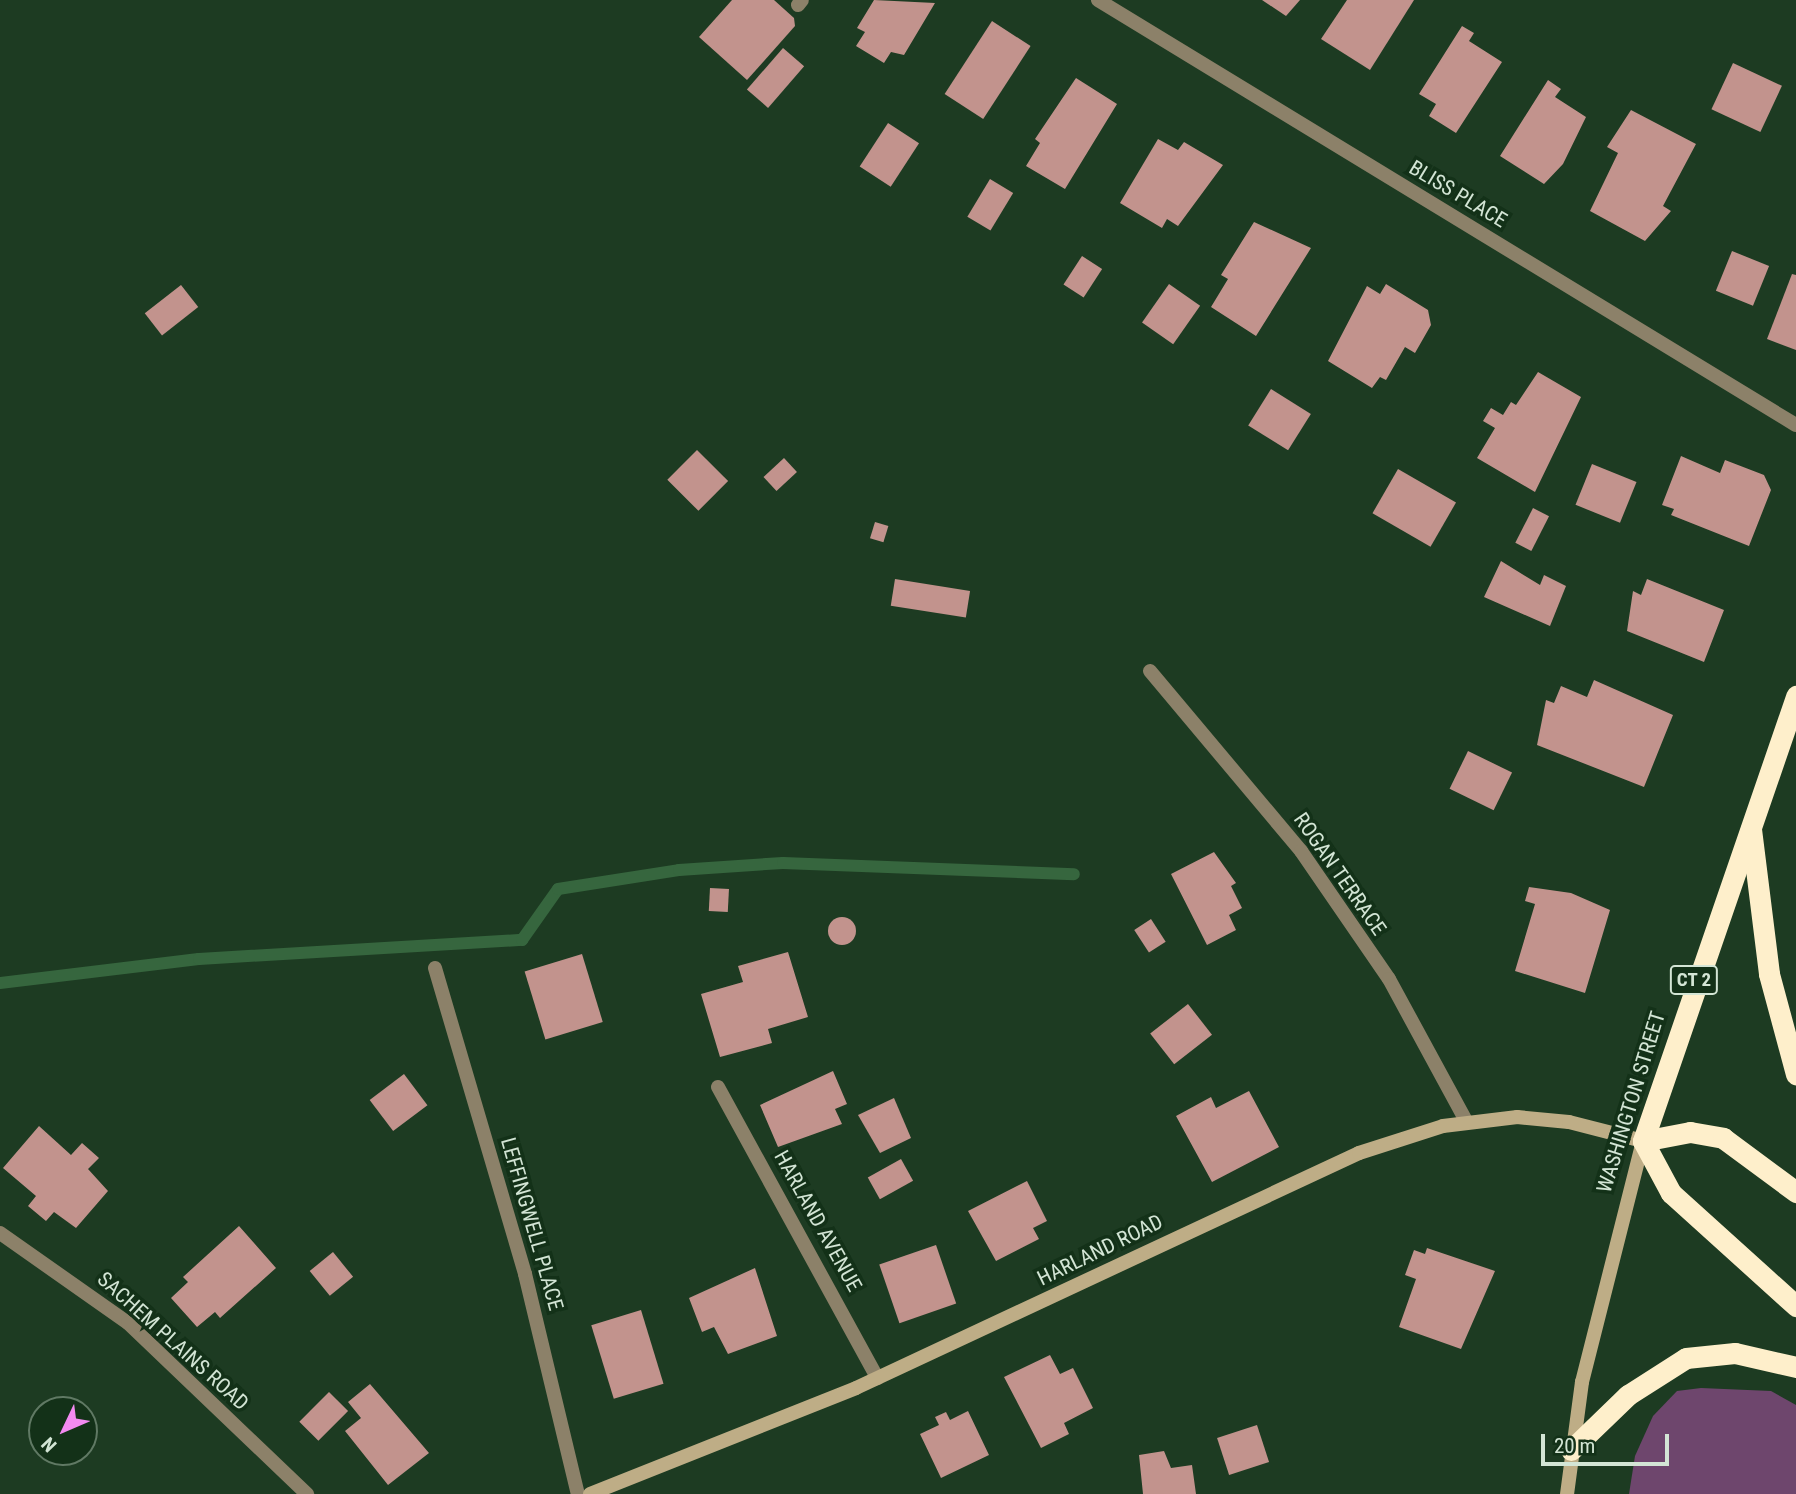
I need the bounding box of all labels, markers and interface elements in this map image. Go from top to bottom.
street label: BLISS PLACE [1405,155,1511,233]
street label: ROGAN TERRACE [1288,808,1392,940]
road number: CT 2 [1670,964,1718,996]
street label: WASHINGTON STREET [1591,1008,1671,1196]
street label: LEFFINGWELL PLACE [495,1135,569,1313]
street label: HARLAND AVENUE [769,1146,867,1296]
street label: HARLAND ROAD [1033,1209,1167,1291]
street label: SACHEM PLAINS ROAD [92,1267,254,1415]
north arrow [28,1396,98,1466]
scale bar [1544,1420,1672,1464]
text: N [37,1432,61,1457]
text: 20 m [1554,1434,1595,1458]

